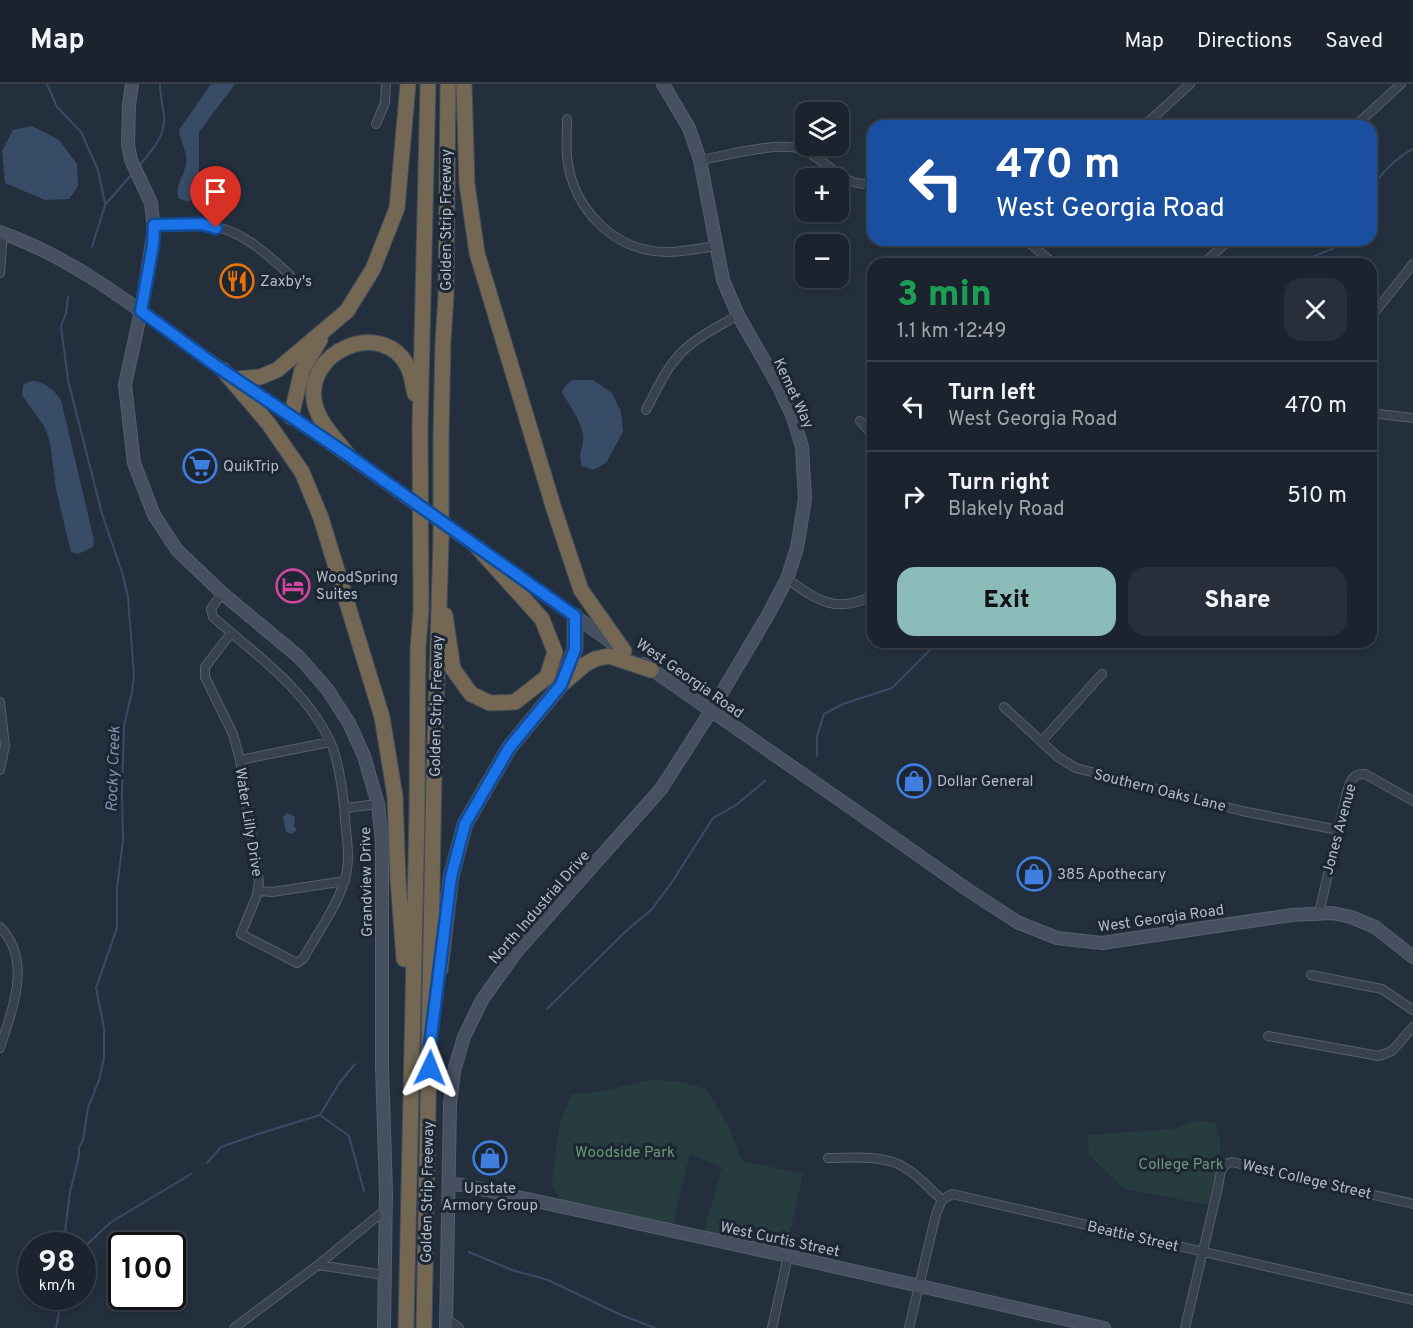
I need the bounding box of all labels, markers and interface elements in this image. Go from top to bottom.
text: Map [30,23,85,59]
text: Map [1124,28,1164,55]
text: Directions [1197,28,1292,55]
text: Saved [1325,28,1383,55]
map controls [795,102,849,288]
button: layers [795,102,849,156]
text: 470 m [996,140,1121,193]
icon: left [897,144,975,222]
street label: Golden Strip Freeway [438,149,457,291]
pin [190,166,241,228]
button: + [795,168,849,222]
icon: arrive [199,175,232,208]
text: West Georgia Road [996,192,1225,226]
button: − [795,234,849,288]
restaurant icon: Zaxby's [219,263,255,299]
place label: Zaxby's [260,273,312,292]
text: 3 min [897,273,992,319]
button: close [1284,278,1347,341]
text: 1.1 km · 12:49 [897,319,1006,345]
street label: Kemet Way [768,355,817,432]
text: Turn left [948,380,1036,407]
icon: left [897,390,930,423]
text: 470 m [1285,393,1347,420]
text: West Georgia Road [948,407,1117,433]
supermarket icon: QuikTrip [182,448,218,484]
place label: QuikTrip [223,458,279,477]
text: Turn right [948,470,1050,497]
icon: right [897,480,930,513]
text: 510 m [1287,483,1347,510]
text: Blakely Road [948,497,1064,523]
button: Exit [897,567,1116,636]
button: Share [1128,567,1347,636]
hotel icon: WoodSpring Suites [275,568,311,604]
place label: WoodSpring Suites [316,569,398,605]
street label: Golden Strip Freeway [427,635,448,777]
street label: West Georgia Road [632,635,747,723]
water label: Rocky Creek [103,725,126,812]
shop icon: Dollar General [896,763,932,799]
street label: Water Lilly Drive [230,766,266,878]
street label: Southern Oaks Lane [1092,766,1228,817]
place label: Dollar General [937,773,1034,792]
street label: Jones Avenue [1319,782,1362,877]
street label: Grandview Drive [357,827,378,937]
street label: North Industrial Drive [486,847,595,969]
shop icon: 385 Apothecary [1016,856,1052,892]
place label: 385 Apothecary [1057,866,1166,885]
street label: West Georgia Road [1097,901,1225,938]
position arrow [398,1036,462,1100]
street label: Golden Strip Freeway [418,1121,439,1263]
shop icon: Upstate Armory Group [472,1140,508,1176]
park label: Woodside Park [575,1144,675,1163]
park label: College Park [1138,1156,1224,1175]
street label: West College Street [1240,1156,1373,1205]
place label: Upstate Armory Group [442,1180,538,1216]
street label: Beattie Street [1085,1218,1180,1257]
street label: West Curtis Street [718,1219,841,1262]
speed limit sign: 100 [108,1232,186,1310]
text: 98 [38,1245,76,1282]
text: km/h [39,1277,75,1296]

